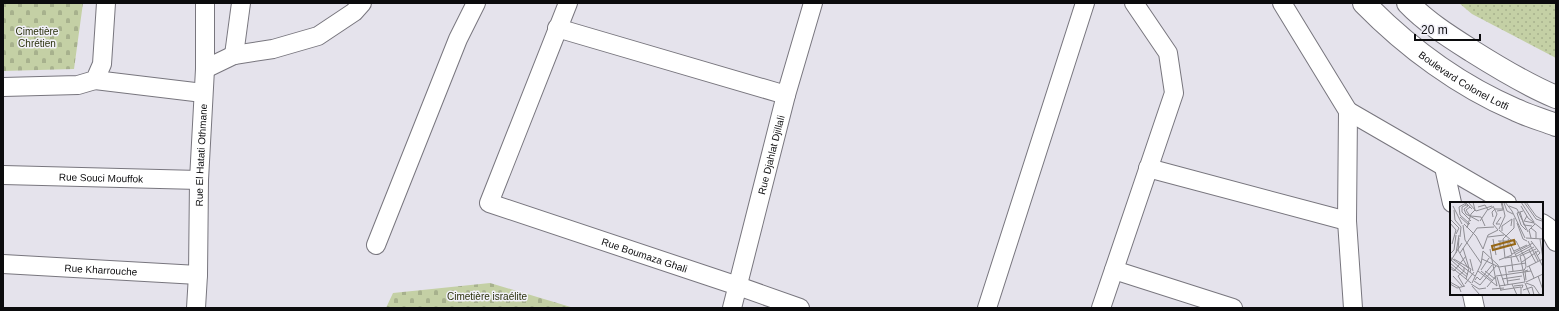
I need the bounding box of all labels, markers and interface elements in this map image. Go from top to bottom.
scale bar [1415,16,1480,42]
text: 20 m [1421,23,1448,37]
park label: Cimetière Chrétien [16,26,59,49]
street label: Boulevard Colonel Lotfi [1417,49,1511,112]
street label: Rue El Hatati Othmane [193,103,209,207]
street label: Rue Djahlat Djillali [756,114,786,196]
street label: Rue Souci Mouffok [59,171,144,184]
inset map [1450,202,1543,295]
street label: Rue Boumaza Ghali [600,235,689,274]
street label: Rue Kharrouche [64,262,138,277]
park label: Cimetière israélite [447,291,527,302]

